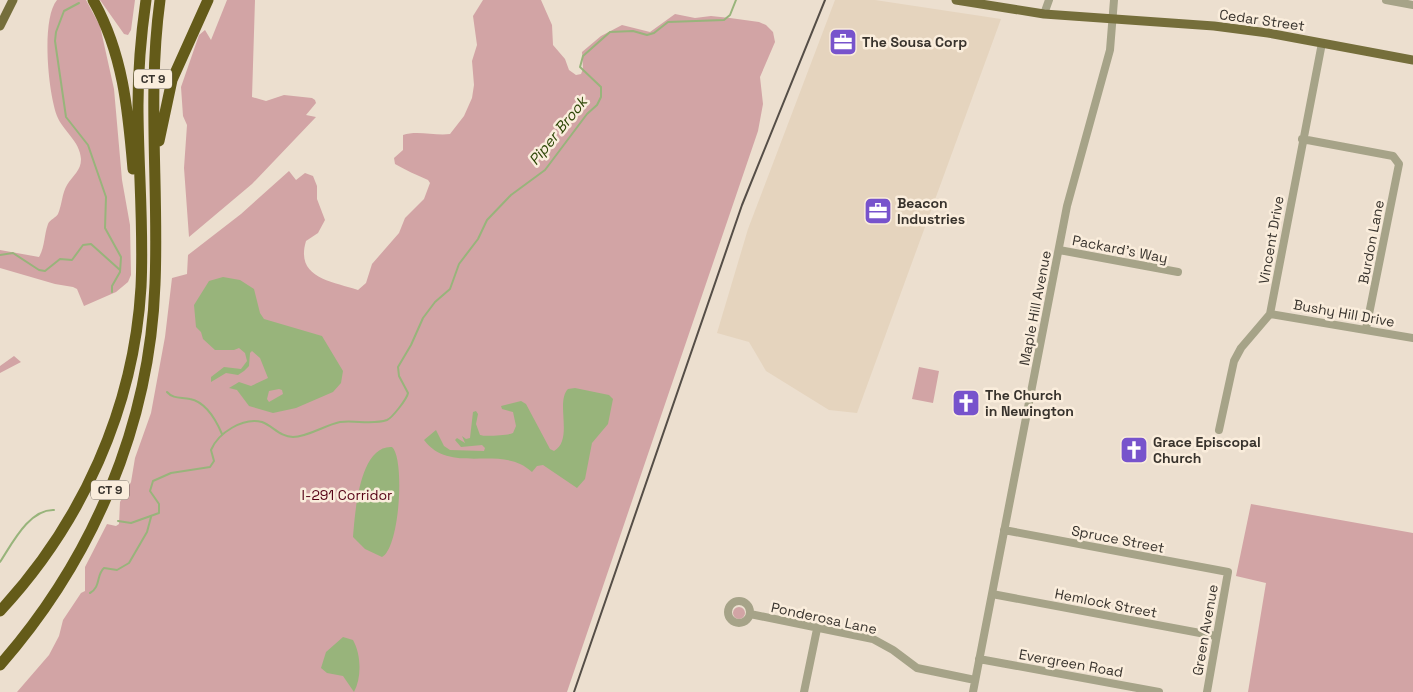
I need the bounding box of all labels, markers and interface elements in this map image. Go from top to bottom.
street label: Cedar Street [1218,5,1306,35]
office icon: The Sousa Corp [828,27,858,57]
place label: The Sousa Corp [862,33,967,51]
road number: CT 9 [134,70,172,88]
water label: Piper Brook [524,91,592,169]
place label: Beacon Industries [897,194,965,228]
street label: Vincent Drive [1254,194,1288,286]
office icon: Beacon Industries [863,196,893,226]
street label: Burdon Lane [1354,198,1388,286]
street label: Packard's Way [1071,231,1169,267]
street label: Maple Hill Avenue [1015,249,1055,367]
street label: Bushy Hill Drive [1292,295,1396,331]
place label: The Church in Newington [985,386,1074,420]
church icon: The Church in Newington [951,388,981,418]
place label: Grace Episcopal Church [1153,433,1261,467]
church icon: Grace Episcopal Church [1119,435,1149,465]
road number: CT 9 [91,480,129,500]
park label: I-291 Corridor [302,486,392,504]
street label: Spruce Street [1070,521,1166,557]
street label: Green Avenue [1188,583,1222,677]
street label: Hemlock Street [1053,584,1159,622]
street label: Ponderosa Lane [769,598,879,638]
street label: Evergreen Road [1017,645,1125,681]

